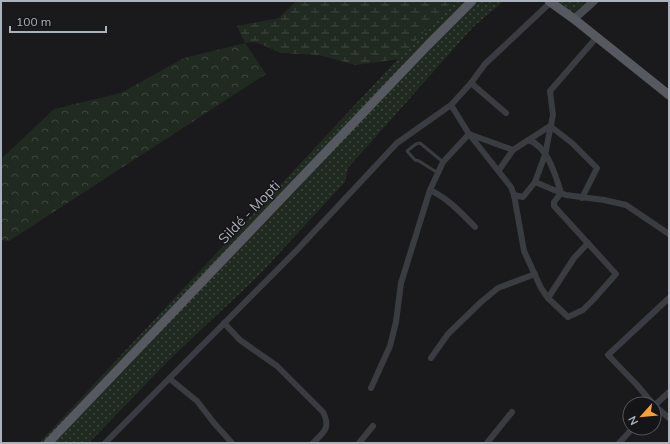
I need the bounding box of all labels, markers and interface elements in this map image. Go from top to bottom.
scale bar [10,8,106,34]
text: 100 m [16,14,51,29]
street label: Sildé - Mopti [214,177,284,247]
north arrow [622,396,662,436]
text: N [625,414,641,427]

